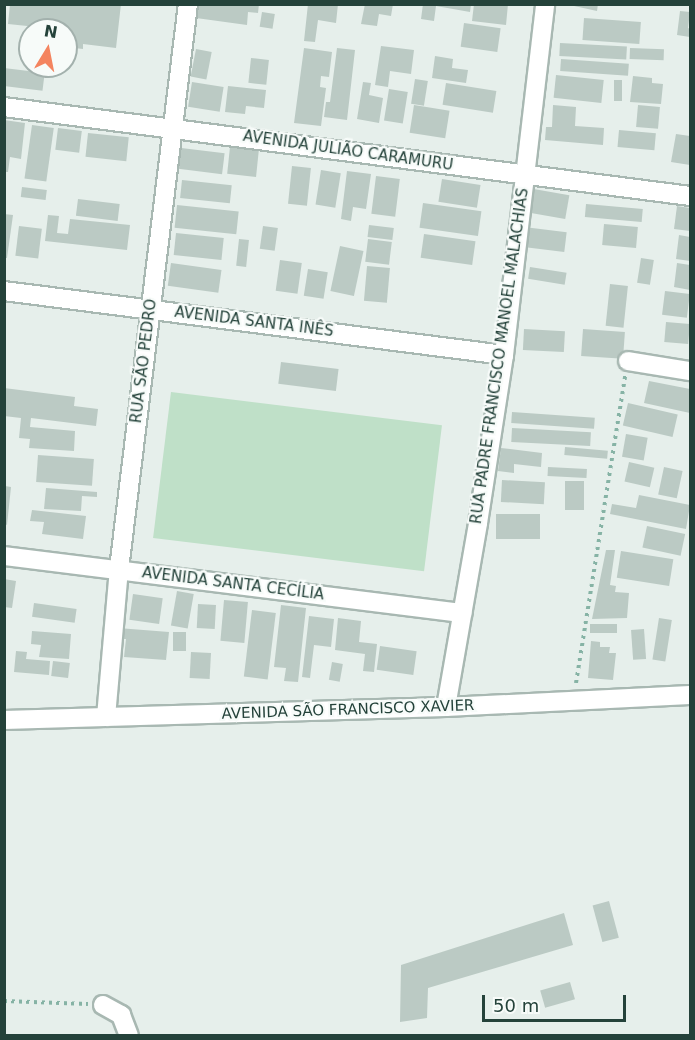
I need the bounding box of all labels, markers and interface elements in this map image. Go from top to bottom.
north arrow [18,18,78,78]
text: N [43,21,59,42]
street label: AVENIDA JULIÃO CARAMURU [242,127,454,175]
street label: RUA PADRE FRANCISCO MANOEL MALACHIAS [467,187,533,525]
street label: RUA SÃO PEDRO [127,298,161,424]
street label: AVENIDA SANTA INÊS [174,303,334,341]
street label: AVENIDA SANTA CECÍLIA [141,564,325,604]
street label: AVENIDA SÃO FRANCISCO XAVIER [221,697,475,723]
scale bar [485,983,629,1021]
text: 50 m [493,995,539,1016]

